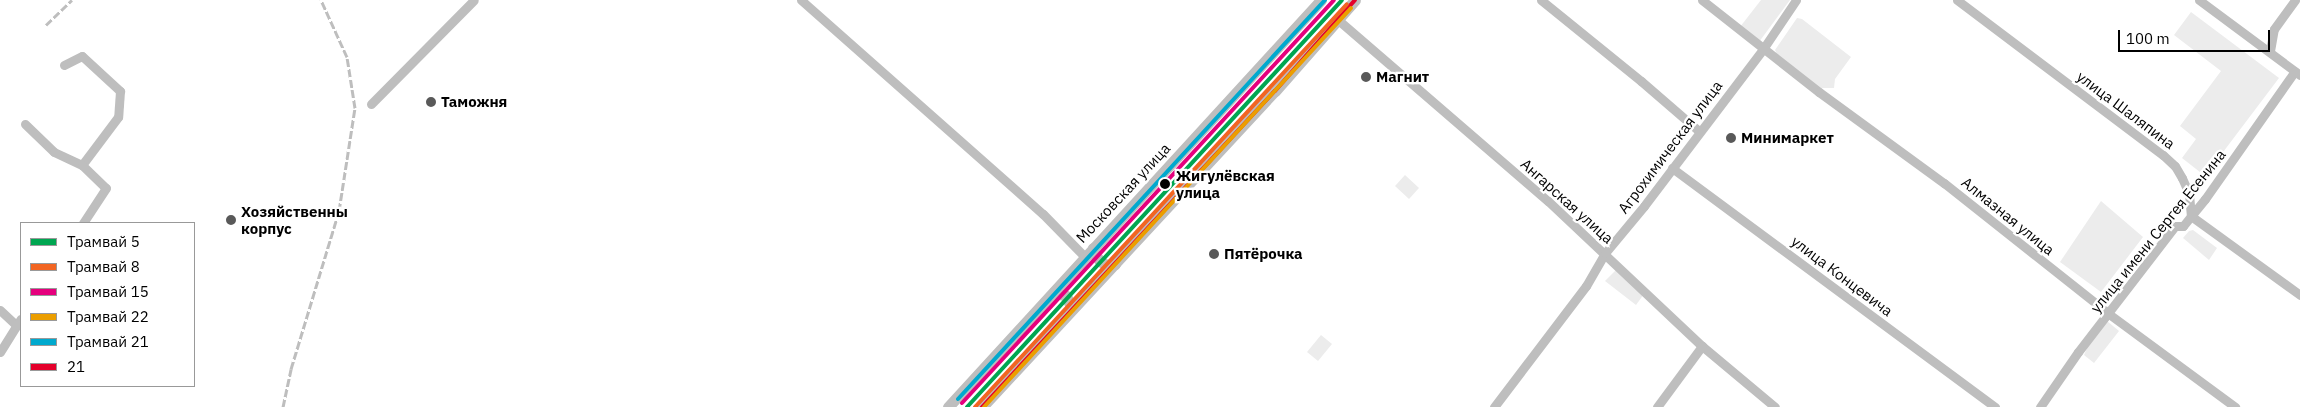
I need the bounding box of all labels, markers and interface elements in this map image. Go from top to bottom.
scale bar [2120,20,2272,52]
text: 100 m [2126,29,2170,48]
street label: улица Шаляпина [2073,67,2179,153]
place label: Магнит [1376,68,1429,86]
marker: Магнит [1360,71,1372,83]
street label: Агрохимическая улица [1614,77,1726,217]
place label: Таможня [441,93,507,111]
marker: Таможня [425,96,437,108]
place label: Минимаркет [1741,129,1834,147]
marker: Минимаркет [1725,132,1737,144]
street label: Московская улица [1072,139,1174,247]
street label: улица имени Сергея Есенина [2087,146,2229,316]
street label: Ангарская улица [1517,155,1617,247]
place label: Жигулёвская улица [1176,166,1275,201]
street label: Алмазная улица [1958,173,2058,259]
marker: Жигулёвская улица [1158,177,1172,191]
place label: Хозяйственны корпус [241,202,348,237]
marker: Хозяйственны корпус [225,214,237,226]
legend [20,222,195,387]
text: Трамвай 5 [67,232,140,251]
street label: улица Концевича [1788,232,1896,320]
place label: Пятёрочка [1224,245,1303,263]
marker: Пятёрочка [1208,248,1220,260]
text: Трамвай 8 [67,257,140,276]
text: Трамвай 15 [67,282,149,301]
text: Трамвай 22 [67,307,149,326]
text: Трамвай 21 [67,332,149,351]
text: 21 [67,357,85,376]

